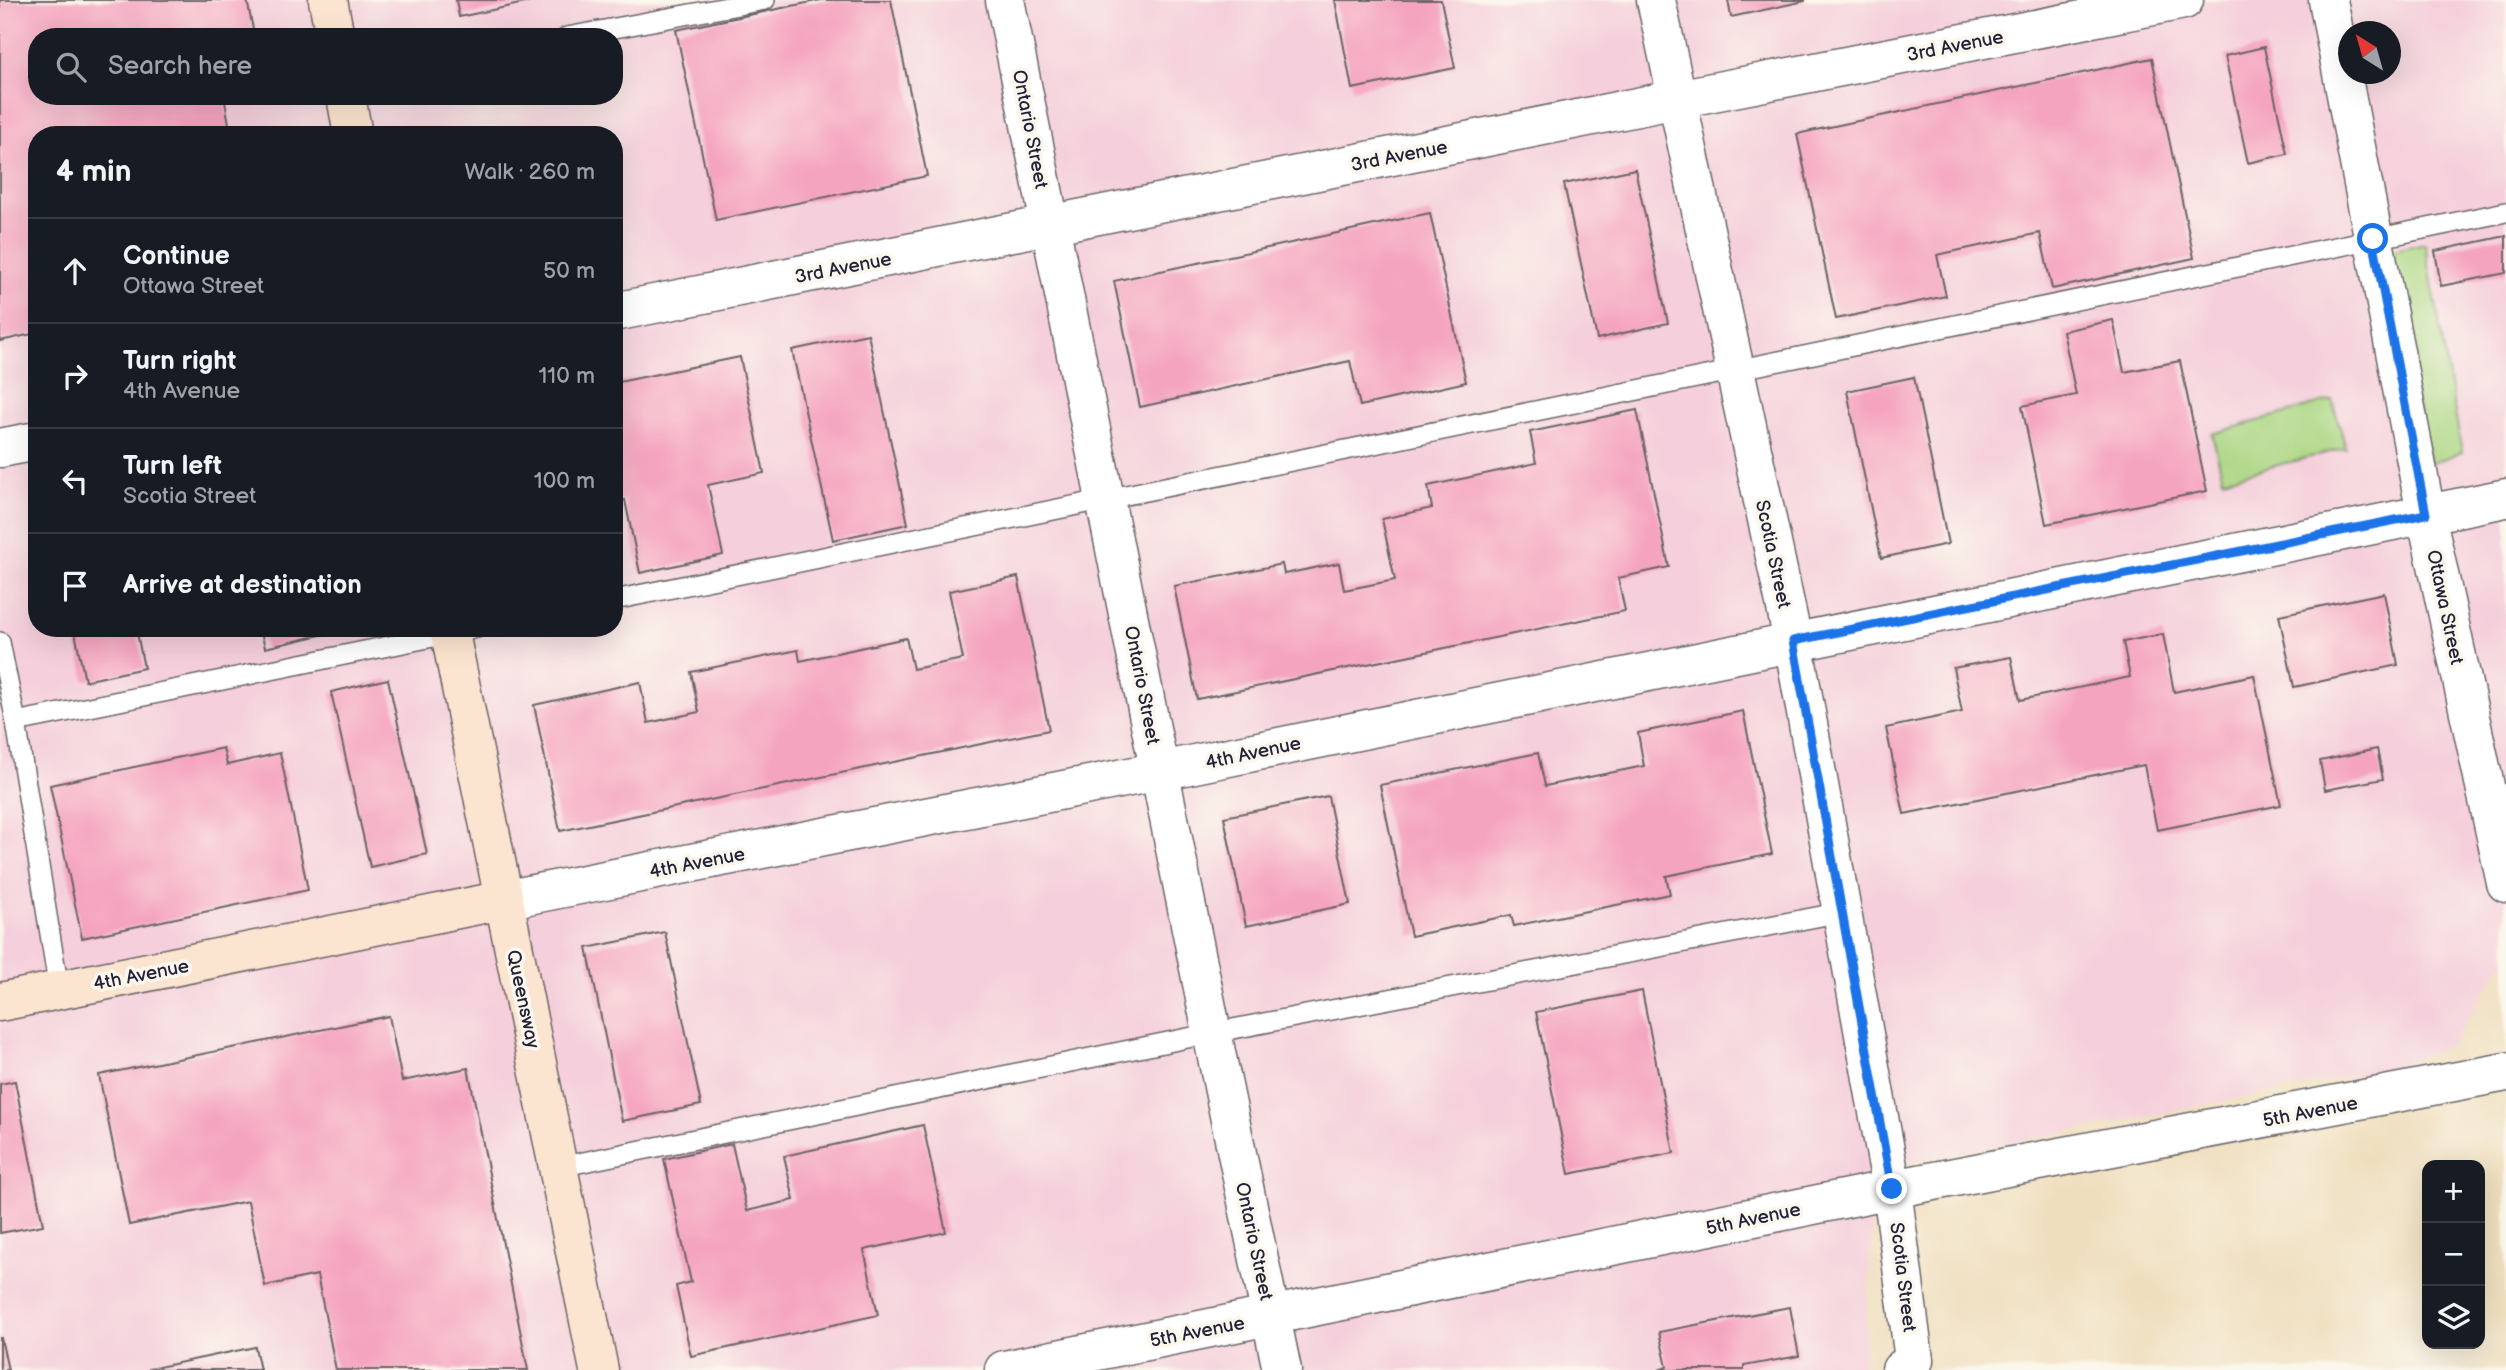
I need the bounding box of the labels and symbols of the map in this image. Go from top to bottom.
north arrow [2338,21,2401,84]
street label: 3rd Avenue [1905,26,2006,67]
street label: Ontario Street [1007,68,1052,191]
street label: 3rd Avenue [1349,136,1450,177]
route start [2357,223,2388,254]
street label: 3rd Avenue [793,248,894,289]
street label: Scotia Street [1750,498,1795,611]
street label: Ottawa Street [2421,548,2468,667]
street label: Ontario Street [1119,624,1164,747]
street label: 4th Avenue [1204,732,1303,775]
street label: 4th Avenue [648,843,747,884]
street label: Queensway [501,948,544,1051]
street label: 4th Avenue [92,955,191,996]
street label: 5th Avenue [2261,1092,2360,1133]
route end [1876,1173,1907,1204]
street label: Ontario Street [1230,1180,1277,1303]
street label: 5th Avenue [1704,1198,1803,1241]
street label: Scotia Street [1884,1221,1921,1333]
street label: 5th Avenue [1148,1312,1247,1353]

